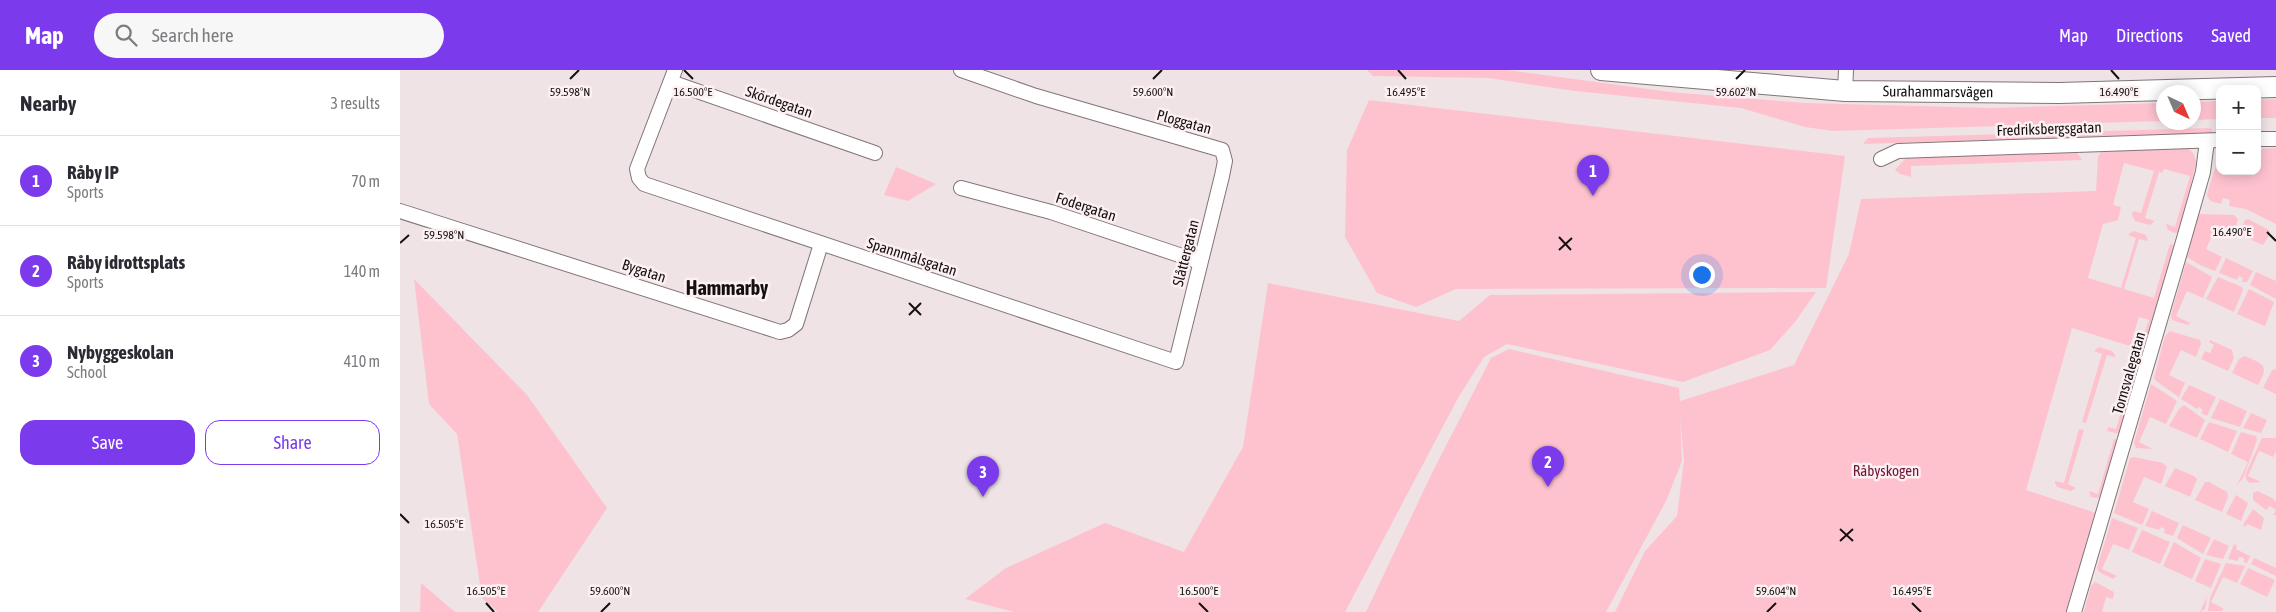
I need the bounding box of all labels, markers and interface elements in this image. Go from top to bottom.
search box [94,13,444,58]
icon: search [112,21,140,49]
text: Map [25,22,64,49]
text: Search here [152,24,234,46]
text: Map [2059,25,2088,46]
text: Directions [2116,25,2183,46]
text: Saved [2211,25,2251,46]
street label: Skördegatan [743,82,815,121]
street label: Surahammarsvägen [1883,82,1993,100]
text: 59.598°N [550,85,590,99]
text: 16.500°E [674,85,712,99]
text: 59.600°N [1133,85,1173,99]
text: 16.495°E [1387,85,1425,99]
text: 59.602°N [1716,85,1756,99]
text: 16.490°E [2100,85,2138,99]
north arrow [2156,85,2201,130]
map controls [2216,85,2261,175]
button: + [2216,85,2261,130]
text: Nearby [20,91,76,115]
text: 3 results [330,94,380,112]
street label: Ploggatan [1155,106,1213,137]
street label: Fredriksbergsgatan [1996,118,2102,139]
button: − [2216,130,2261,175]
pin: 1 [1577,155,1609,196]
text: Råby IP [67,161,119,183]
text: 1 [32,172,40,190]
text: 70 m [351,172,380,190]
text: Sports [67,183,104,201]
street label: Fodergatan [1054,189,1118,224]
street label: Slåttergatan [1169,218,1202,288]
text: 16.490°E [2213,225,2251,239]
text: 59.598°N [424,228,464,242]
street label: Spannmålsgatan [865,234,959,279]
text: Råby idrottsplats [67,251,185,273]
street label: Bygatan [620,255,668,286]
text: 2 [32,262,40,280]
text: 140 m [344,262,380,280]
your location [1689,262,1715,288]
text: Sports [67,273,104,291]
district label: Hammarby [686,276,769,299]
street label: Tornsvalegatan [2109,330,2148,416]
text: Nybyggeskolan [67,341,174,363]
text: 3 [32,352,40,370]
text: 410 m [344,352,380,370]
text: School [67,363,107,381]
button: Save [20,420,195,465]
button: Share [205,420,380,465]
pin: 2 [1532,446,1564,487]
pin: 3 [967,456,999,497]
park label: Råbyskogen [1853,462,1919,479]
text: 16.505°E [425,517,463,531]
text: 16.505°E [467,584,505,598]
text: 59.600°N [590,584,630,598]
text: 16.500°E [1180,584,1218,598]
text: 59.604°N [1756,584,1796,598]
text: 16.495°E [1893,584,1931,598]

